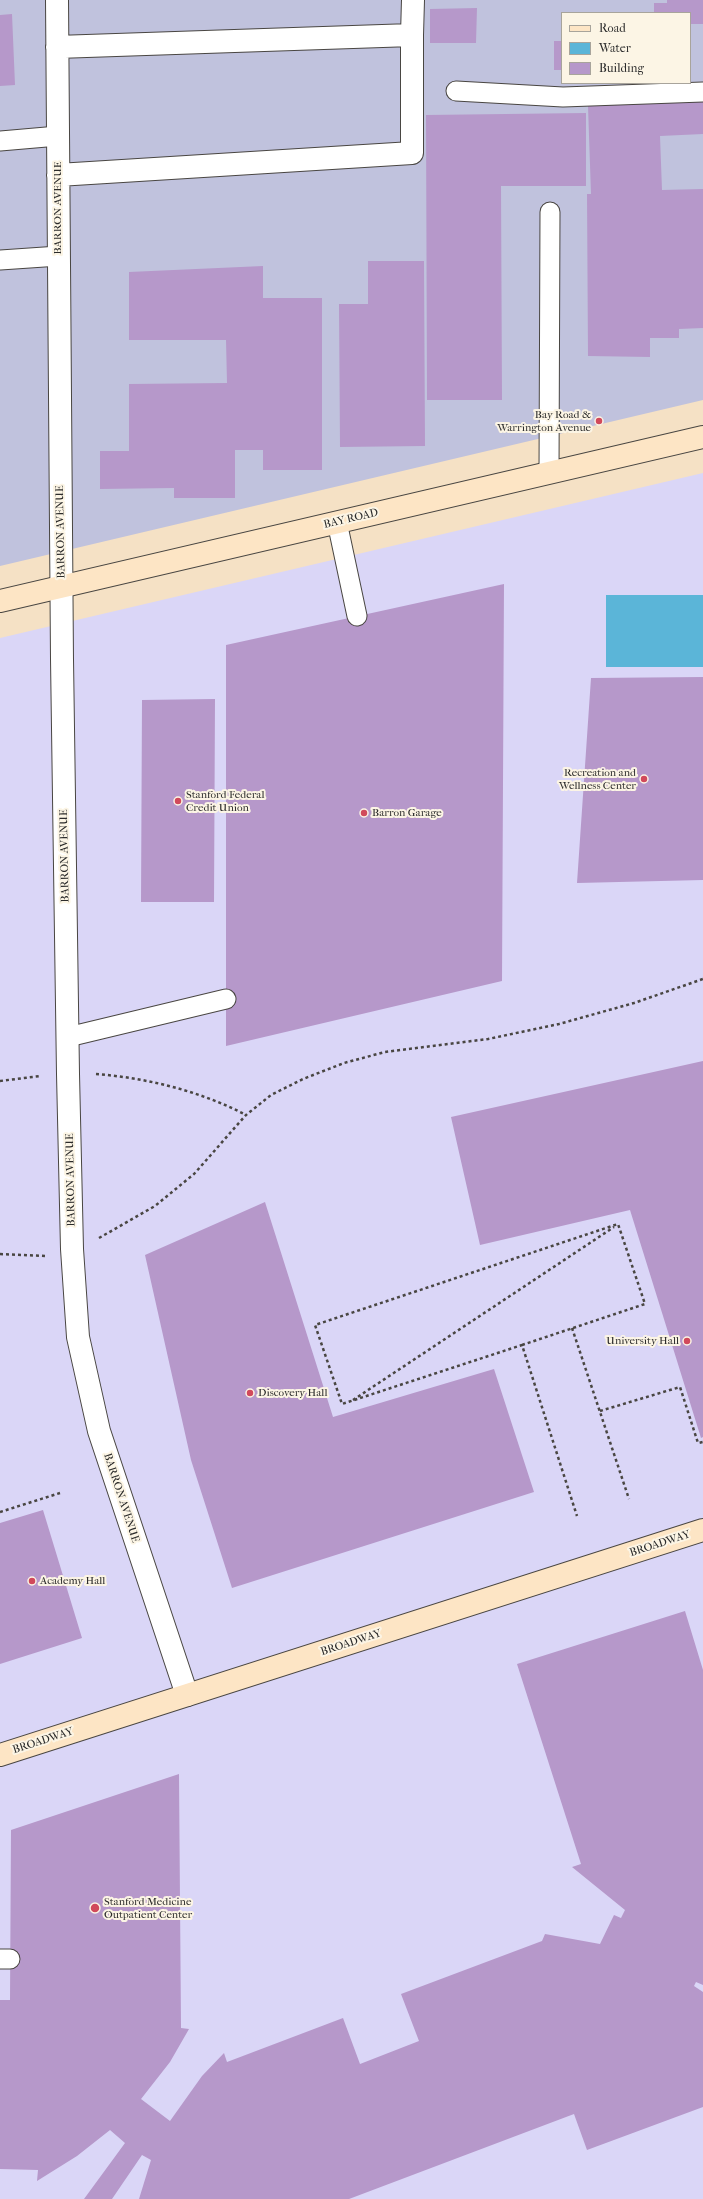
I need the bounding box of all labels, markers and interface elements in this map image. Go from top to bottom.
legend [561,12,691,84]
text: Road [599,21,626,35]
text: Water [599,41,631,55]
text: Building [599,61,644,75]
street label: BARRON AVENUE [51,161,65,255]
place label: Bay Road & Warrington Avenue [497,408,591,434]
marker: Bay Road & Warrington Avenue [594,416,604,426]
street label: BARRON AVENUE [54,485,68,579]
street label: BAY ROAD [322,506,380,532]
place label: Recreation and Wellness Center [559,766,636,792]
marker: Recreation and Wellness Center [639,774,649,784]
place label: Stanford Federal Credit Union [186,788,264,814]
marker: Stanford Federal Credit Union [173,796,183,806]
place label: Barron Garage [372,806,442,820]
marker: Barron Garage [359,808,369,818]
street label: BARRON AVENUE [58,809,72,903]
street label: BARRON AVENUE [64,1133,78,1227]
place label: University Hall [606,1334,679,1348]
marker: University Hall [682,1336,692,1346]
place label: Discovery Hall [258,1386,327,1400]
marker: Discovery Hall [245,1388,255,1398]
street label: BARRON AVENUE [100,1452,142,1544]
street label: BROADWAY [628,1528,692,1560]
place label: Academy Hall [40,1574,105,1588]
marker: Academy Hall [27,1576,37,1586]
street label: BROADWAY [319,1627,383,1659]
street label: BROADWAY [11,1725,75,1757]
place label: Stanford Medicine Outpatient Center [104,1895,192,1921]
marker: Stanford Medicine Outpatient Center [89,1902,101,1914]

